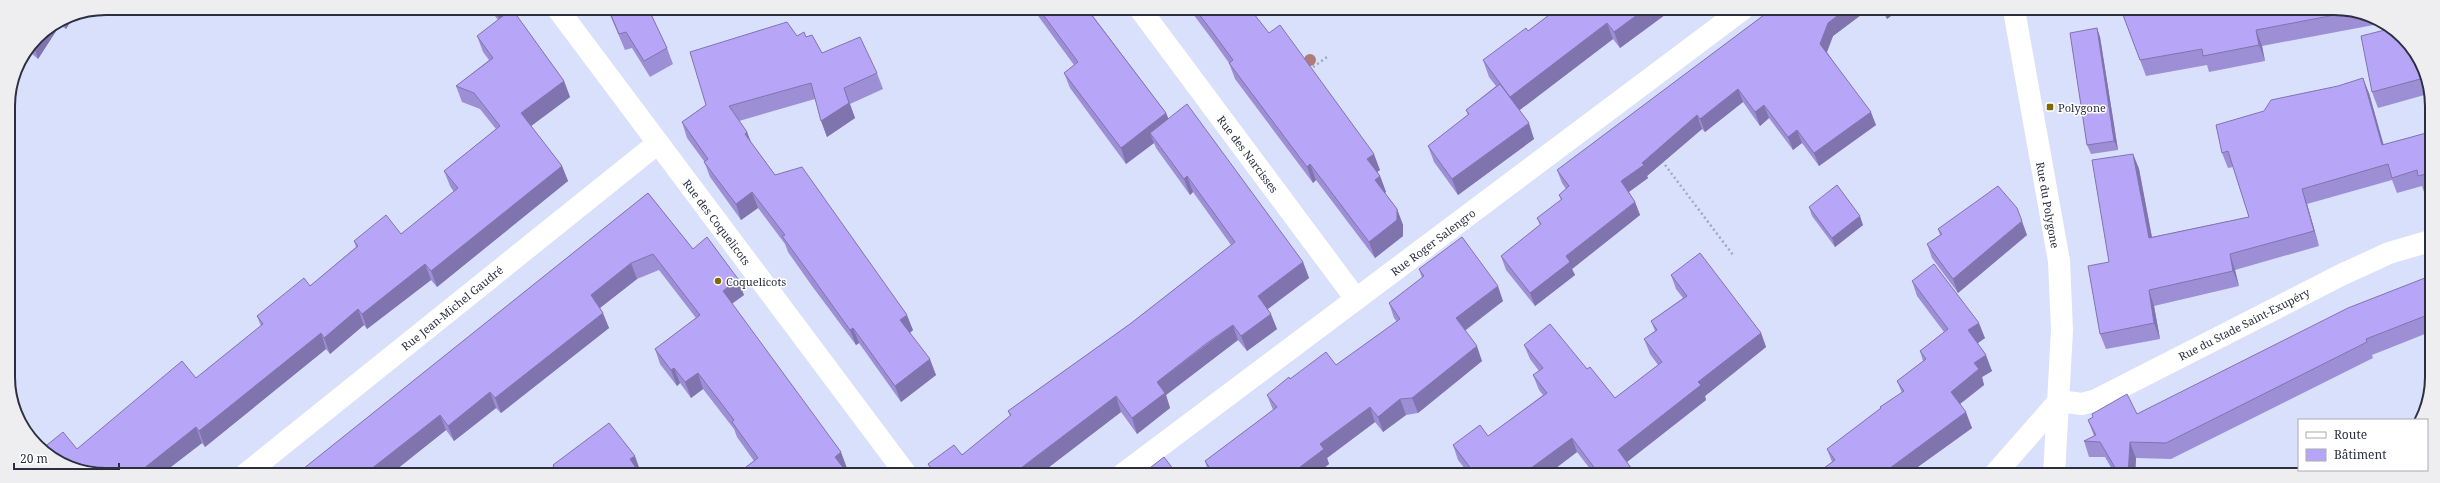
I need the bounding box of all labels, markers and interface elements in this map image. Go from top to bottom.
place label: Polygone [2058,100,2106,115]
marker: Polygone [2045,102,2055,112]
street label: Rue des Narcisses [1214,112,1282,196]
street label: Rue du Polygone [2033,161,2063,249]
street label: Rue des Coquelicots [680,176,754,268]
street label: Rue Roger Salengro [1388,205,1478,279]
street label: Rue Jean-Michel Gaudré [398,262,506,354]
place label: Coquelicots [726,274,786,289]
marker: Coquelicots [713,276,723,286]
street label: Rue du Stade Saint-Exupéry [2176,284,2313,364]
legend [2298,419,2428,471]
text: Route [2334,426,2367,443]
scale bar [14,445,119,471]
text: Bâtiment [2334,446,2386,463]
text: 20 m [20,450,48,467]

